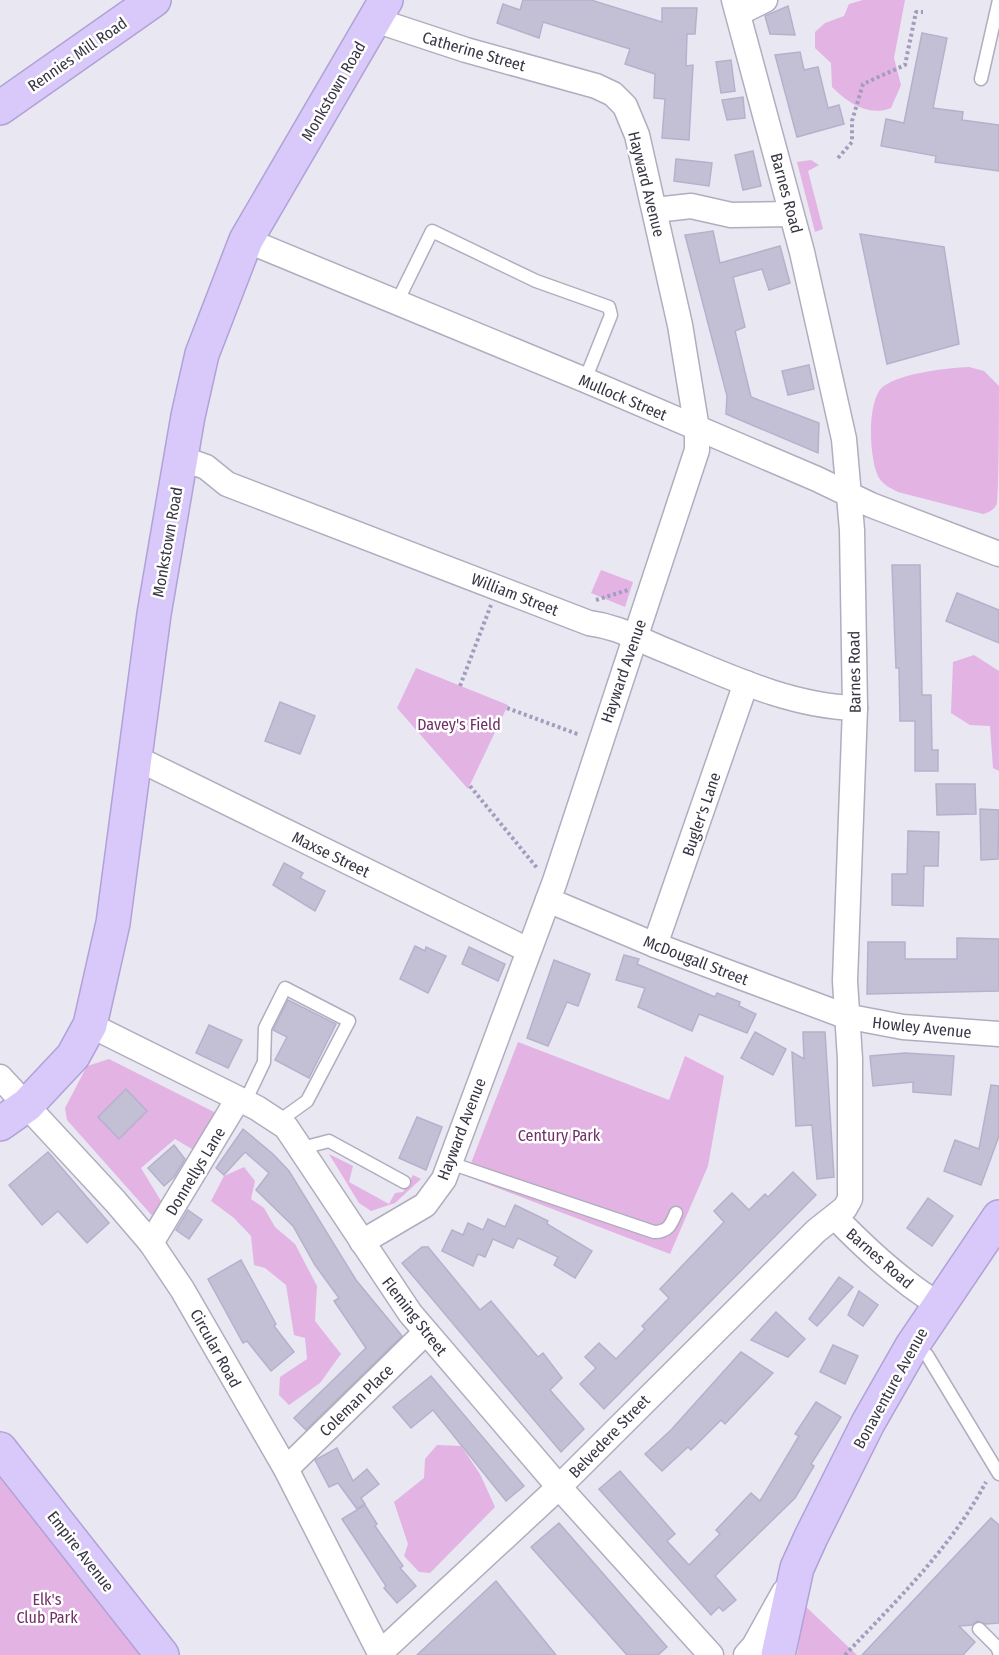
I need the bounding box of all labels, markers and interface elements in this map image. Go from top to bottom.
street label: Rennies Mill Road [24,13,130,96]
street label: Catherine Street [420,28,528,75]
street label: Monkstown Road [297,38,370,144]
street label: Hayward Avenue [624,129,669,239]
street label: Barnes Road [767,151,806,235]
street label: Mullock Street [576,370,670,425]
street label: Monkstown Road [148,485,187,599]
street label: William Street [469,569,562,620]
street label: Hayward Avenue [597,617,650,725]
street label: Barnes Road [844,631,865,713]
park label: Davey's Field [417,715,501,734]
street label: Bugler's Lane [678,770,725,858]
street label: Maxse Street [289,828,373,882]
street label: McDougall Street [641,932,752,989]
street label: Howley Avenue [871,1013,973,1042]
street label: Hayward Avenue [433,1075,490,1183]
street label: Donnellys Lane [162,1124,229,1219]
park label: Century Park [518,1126,601,1145]
street label: Barnes Road [842,1224,917,1293]
street label: Fleming Street [378,1273,452,1360]
street label: Circular Road [186,1306,245,1391]
street label: Bonaventure Avenue [849,1324,932,1452]
street label: Coleman Place [315,1360,397,1440]
street label: Belvedere Street [565,1390,654,1482]
street label: Empire Avenue [43,1507,118,1595]
park label: Elk's Club Park [16,1590,78,1627]

